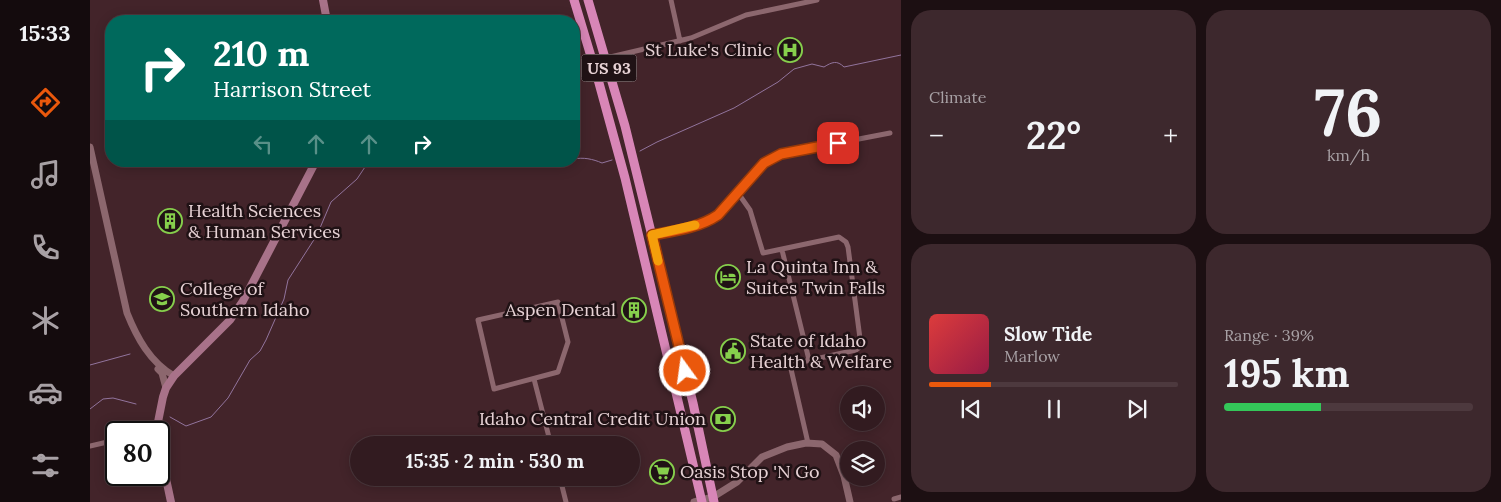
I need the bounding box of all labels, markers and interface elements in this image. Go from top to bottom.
text: 15:33 [20,19,70,47]
text: 210 m [213,31,310,76]
icon: right [130,35,195,100]
hospital icon: St Luke's Clinic [777,37,803,63]
place label: St Luke's Clinic [645,38,772,61]
road number: US 93 [582,54,636,82]
text: 76 [1315,71,1382,154]
text: Harrison Street [213,75,371,103]
icon: directions [28,85,63,120]
text: Climate [929,87,986,107]
text: 22° [1026,111,1081,159]
text: − [929,118,944,154]
text: + [1163,118,1178,154]
pin [817,122,859,164]
icon: arrive [824,129,852,157]
icon: left [249,130,277,158]
icon: ahead [302,130,330,158]
icon: ahead [355,130,383,158]
icon: right [408,130,436,158]
text: km/h [1327,145,1370,165]
icon: music [28,157,63,192]
place label: Health Sciences & Human Services [188,199,340,243]
building icon: Health Sciences & Human Services [157,208,183,234]
icon: phone [28,230,63,265]
place label: La Quinta Inn & Suites Twin Falls [746,255,885,299]
hotel icon: La Quinta Inn & Suites Twin Falls [715,264,741,290]
place label: College of Southern Idaho [180,277,309,321]
school or university icon: College of Southern Idaho [149,286,175,312]
building icon: Aspen Dental [621,297,647,323]
place label: Aspen Dental [504,298,616,321]
icon: climate [28,303,63,338]
text: Slow Tide [1004,322,1092,346]
text: Range · 39% [1224,325,1314,345]
place label: State of Idaho Health & Welfare [750,329,892,373]
public building icon: State of Idaho Health & Welfare [720,338,746,364]
position arrow [658,344,710,396]
text: Marlow [1004,346,1060,366]
text: 195 km [1224,349,1349,397]
icon: car [28,375,63,410]
map controls [840,386,885,486]
button: sound [840,386,885,431]
icon: previous [957,395,985,423]
icon: pause [1040,395,1068,423]
icon: next [1123,395,1151,423]
bank icon: Idaho Central Credit Union [710,406,736,432]
place label: Idaho Central Credit Union [479,407,706,430]
speed limit sign: 80 [105,421,170,486]
button: layers [840,441,885,486]
icon: filters [28,448,63,483]
text: 15:35 · 2 min · 530 m [406,449,584,473]
supermarket icon: Oasis Stop 'N Go [649,459,675,485]
place label: Oasis Stop 'N Go [680,460,820,483]

